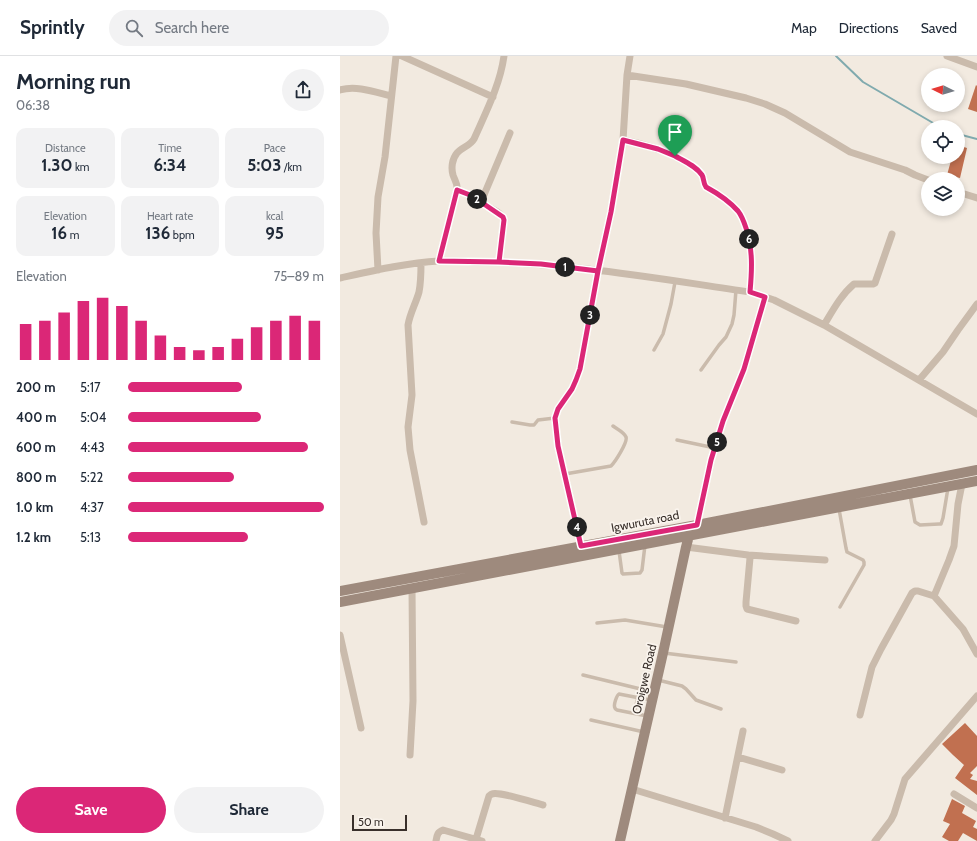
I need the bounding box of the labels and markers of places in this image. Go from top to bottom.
pin [658,115,692,156]
pin: 2 [467,189,487,209]
pin: 6 [739,229,759,249]
pin: 1 [555,257,575,277]
pin: 3 [580,305,600,325]
pin: 5 [707,432,727,452]
pin: 4 [567,517,587,537]

